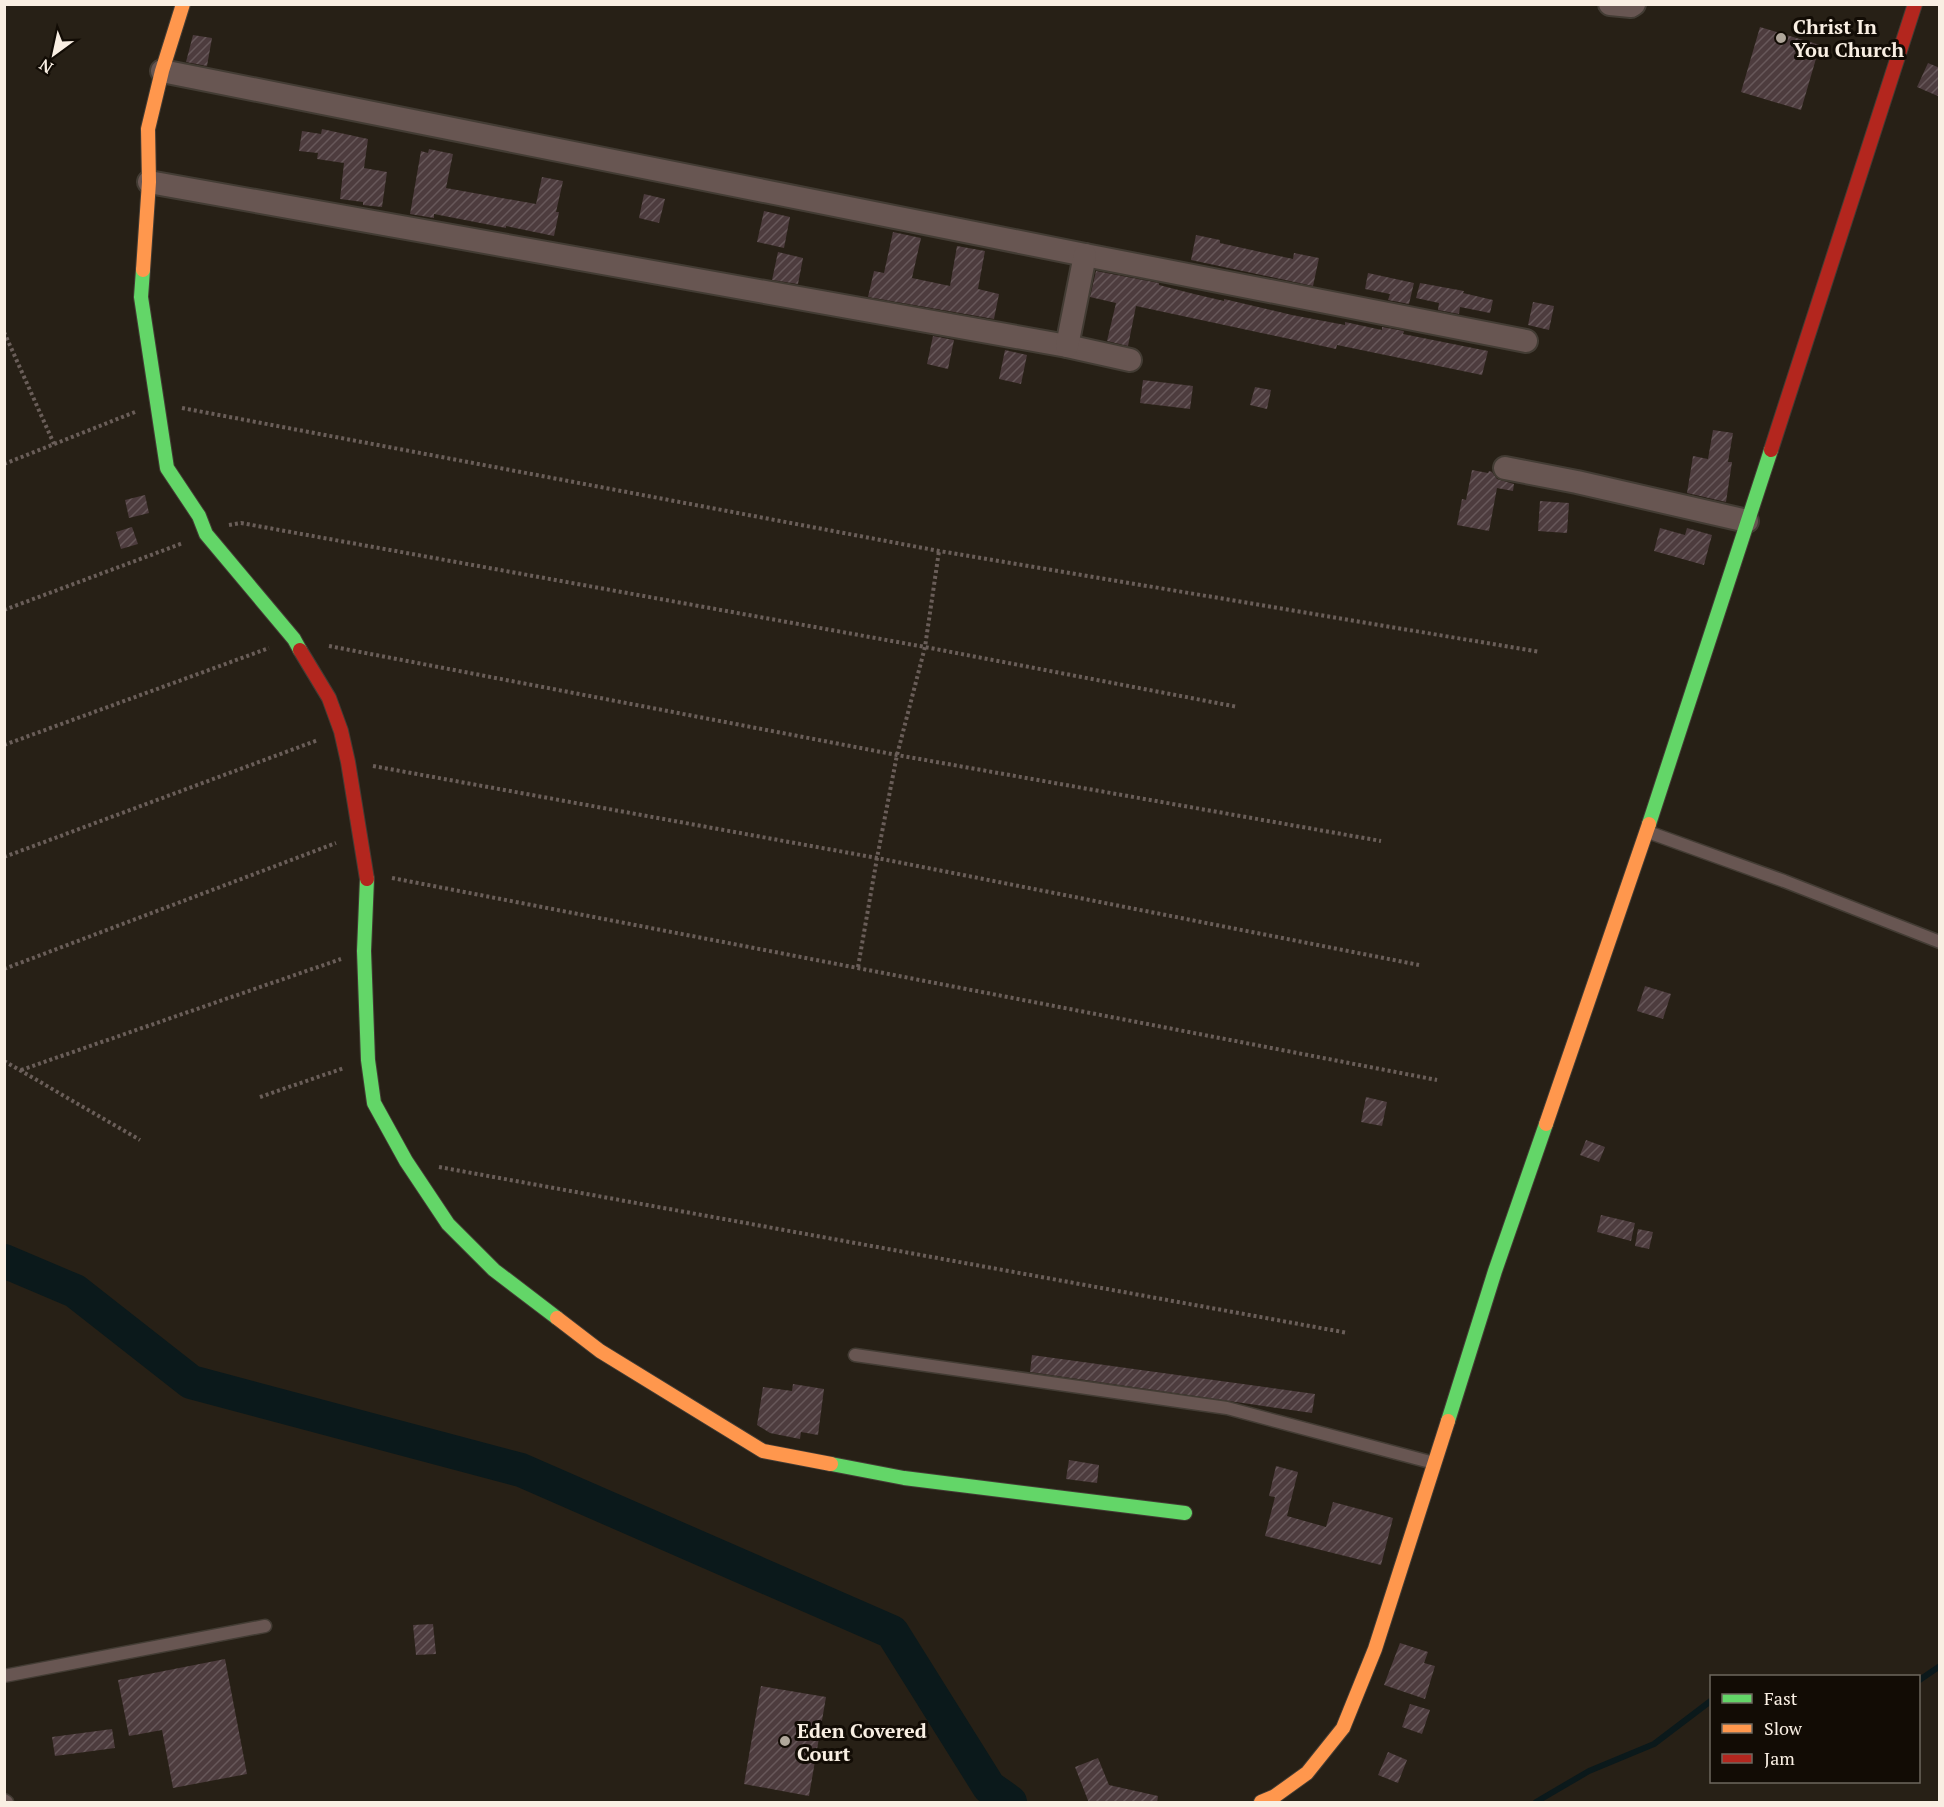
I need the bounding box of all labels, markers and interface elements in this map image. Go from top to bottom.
place label: Christ In You Church [1793,13,1904,63]
north arrow [24,24,84,84]
marker: Christ In You Church [1774,31,1788,45]
text: N [35,54,57,79]
legend [1710,1675,1920,1783]
text: Fast [1764,1686,1798,1710]
text: Slow [1764,1716,1803,1740]
place label: Eden Covered Court [797,1717,927,1767]
marker: Eden Covered Court [778,1734,792,1748]
text: Jam [1764,1746,1795,1770]

